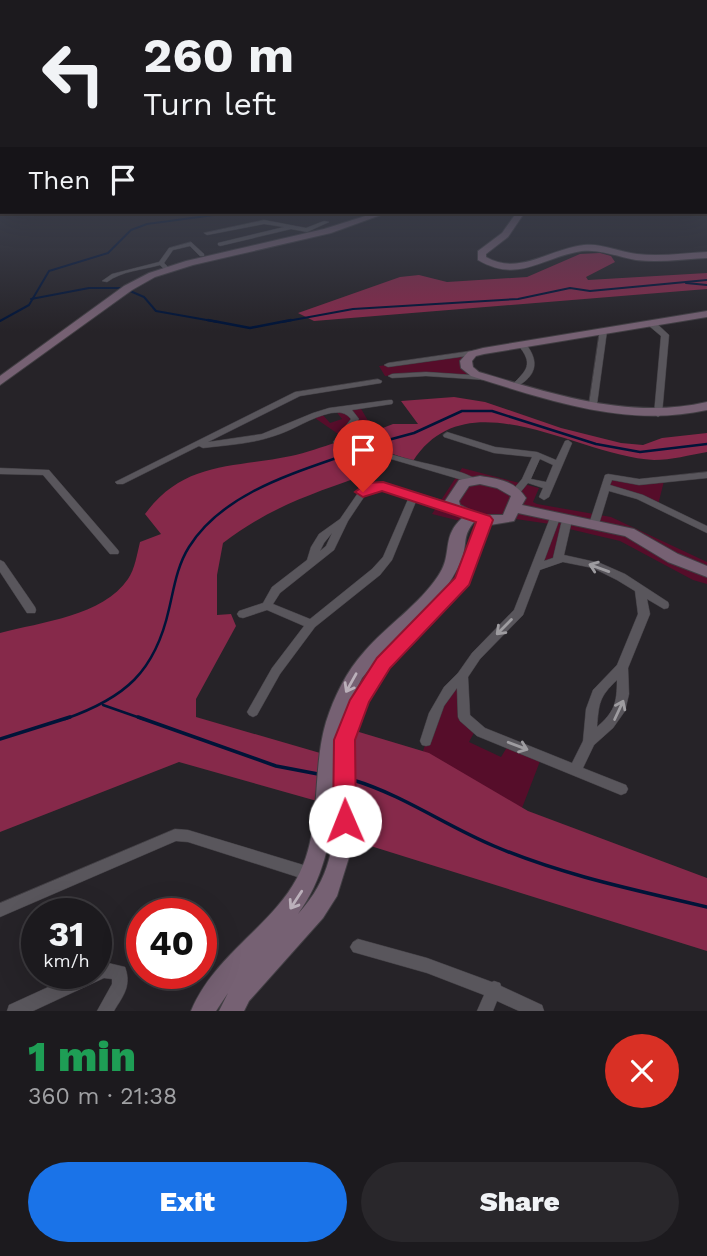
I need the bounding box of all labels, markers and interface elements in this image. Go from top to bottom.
text: 260 m [143,26,294,84]
icon: left [28,28,119,119]
text: Turn left [143,85,276,123]
icon: arrive [104,161,142,199]
text: Then [28,165,90,195]
pin [333,420,393,492]
icon: arrive [344,431,382,469]
one-way arrow [589,561,611,573]
one-way arrow [496,618,513,635]
one-way arrow [344,672,358,692]
one-way arrow [613,700,626,721]
one-way arrow [507,741,528,754]
position arrow [308,784,382,858]
one-way arrow [288,890,303,909]
speed limit sign: 40 [126,898,217,989]
text: 31 [49,913,84,955]
text: km/h [43,950,90,971]
text: 1 min [28,1032,136,1081]
button: close [605,1034,679,1108]
text: 360 m · 21:38 [28,1083,177,1110]
button: Exit [28,1162,347,1242]
button: Share [361,1162,679,1242]

